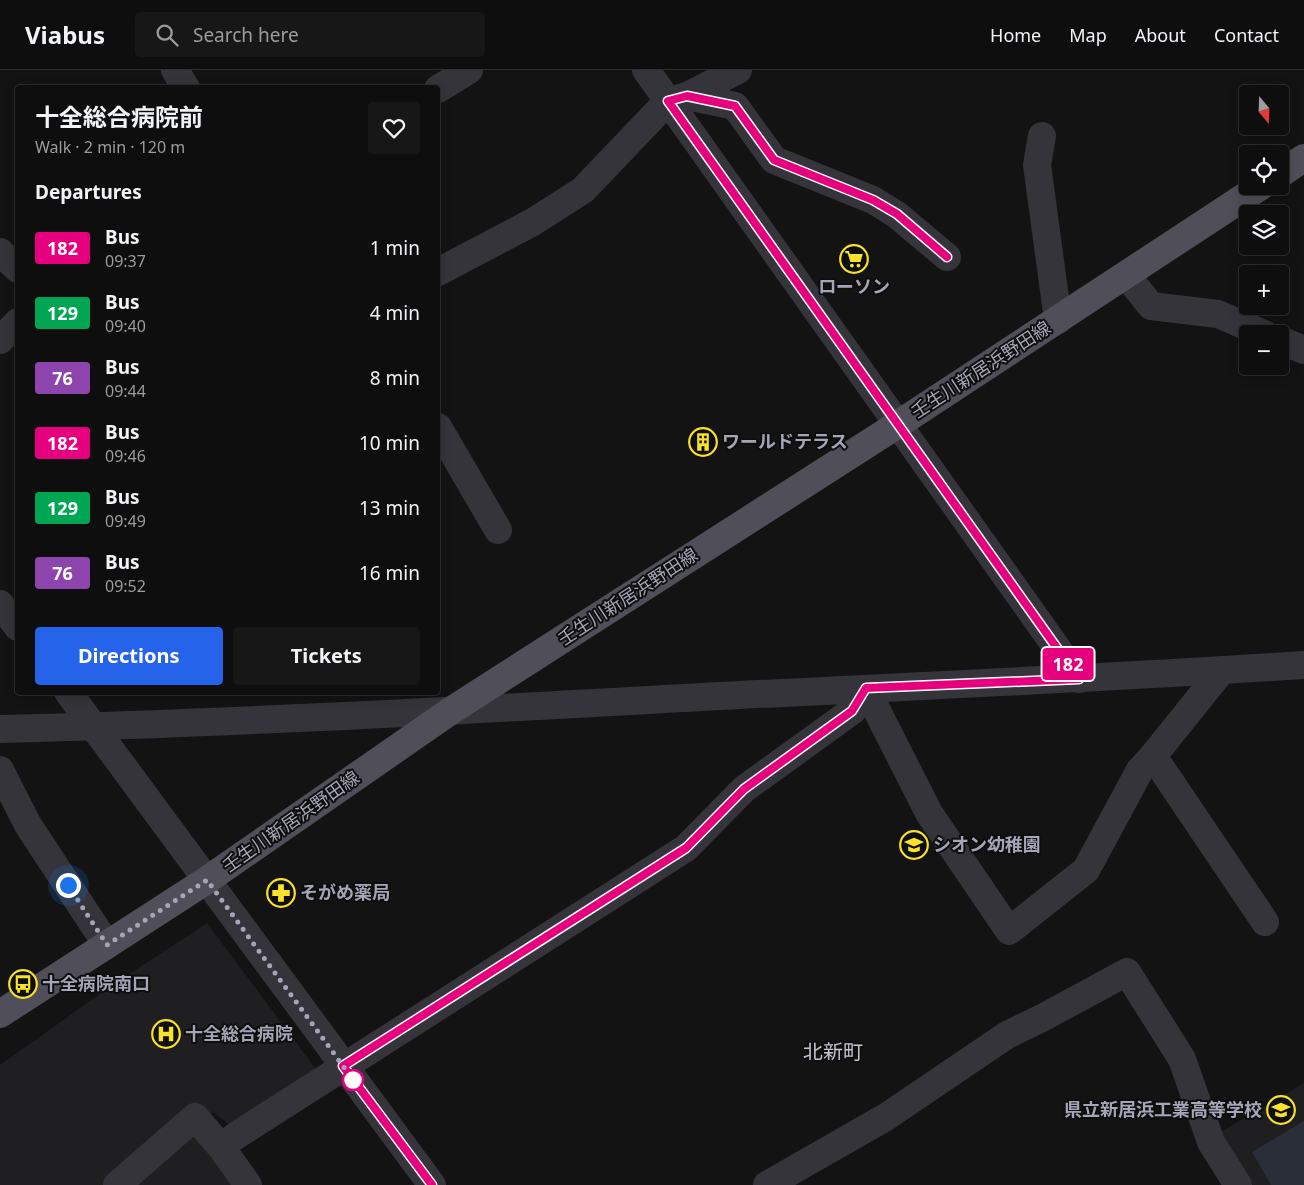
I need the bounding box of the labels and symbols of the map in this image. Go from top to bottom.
north arrow [1239,85,1289,135]
supermarket icon: ローソン [839,244,869,274]
place label: ローソン [818,274,890,298]
street label: 壬生川新居浜野田線 [906,315,1055,423]
building icon: ワールドテラス [688,427,718,457]
place label: ワールドテラス [722,429,848,453]
street label: 壬生川新居浜野田線 [553,542,702,650]
line badge: 182 [1039,648,1097,680]
street label: 壬生川新居浜野田線 [217,765,364,877]
school or university icon: シオン幼稚園 [899,830,929,860]
place label: シオン幼稚園 [933,832,1041,856]
your location [56,873,81,898]
pharmacy icon: そがめ薬局 [266,878,296,908]
place label: そがめ薬局 [300,880,390,904]
bus stop icon: 十全病院南口 [8,969,38,999]
place label: 十全病院南口 [42,971,150,995]
hospital icon: 十全総合病院 [151,1019,181,1049]
place label: 十全総合病院 [185,1021,293,1045]
district label: 北新町 [803,1038,863,1065]
unlabelled marker [342,1069,364,1091]
school or university icon: 県立新居浜工業高等学校 [1266,1095,1296,1125]
place label: 県立新居浜工業高等学校 [1064,1097,1262,1121]

